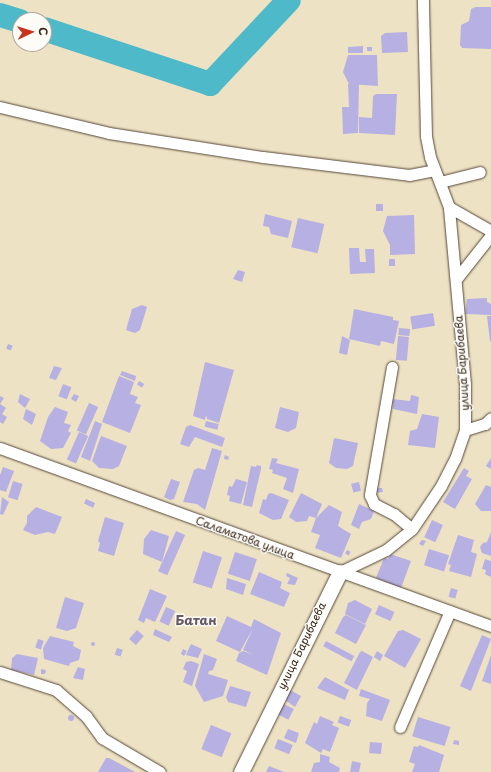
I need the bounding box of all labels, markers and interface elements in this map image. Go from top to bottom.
north arrow [12,12,52,52]
text: С [35,26,52,36]
street label: улица Барибаева [452,315,472,411]
street label: Саламатова улица [193,514,297,562]
street label: улица Барибаева [275,600,329,692]
district label: Батан [175,612,217,628]

